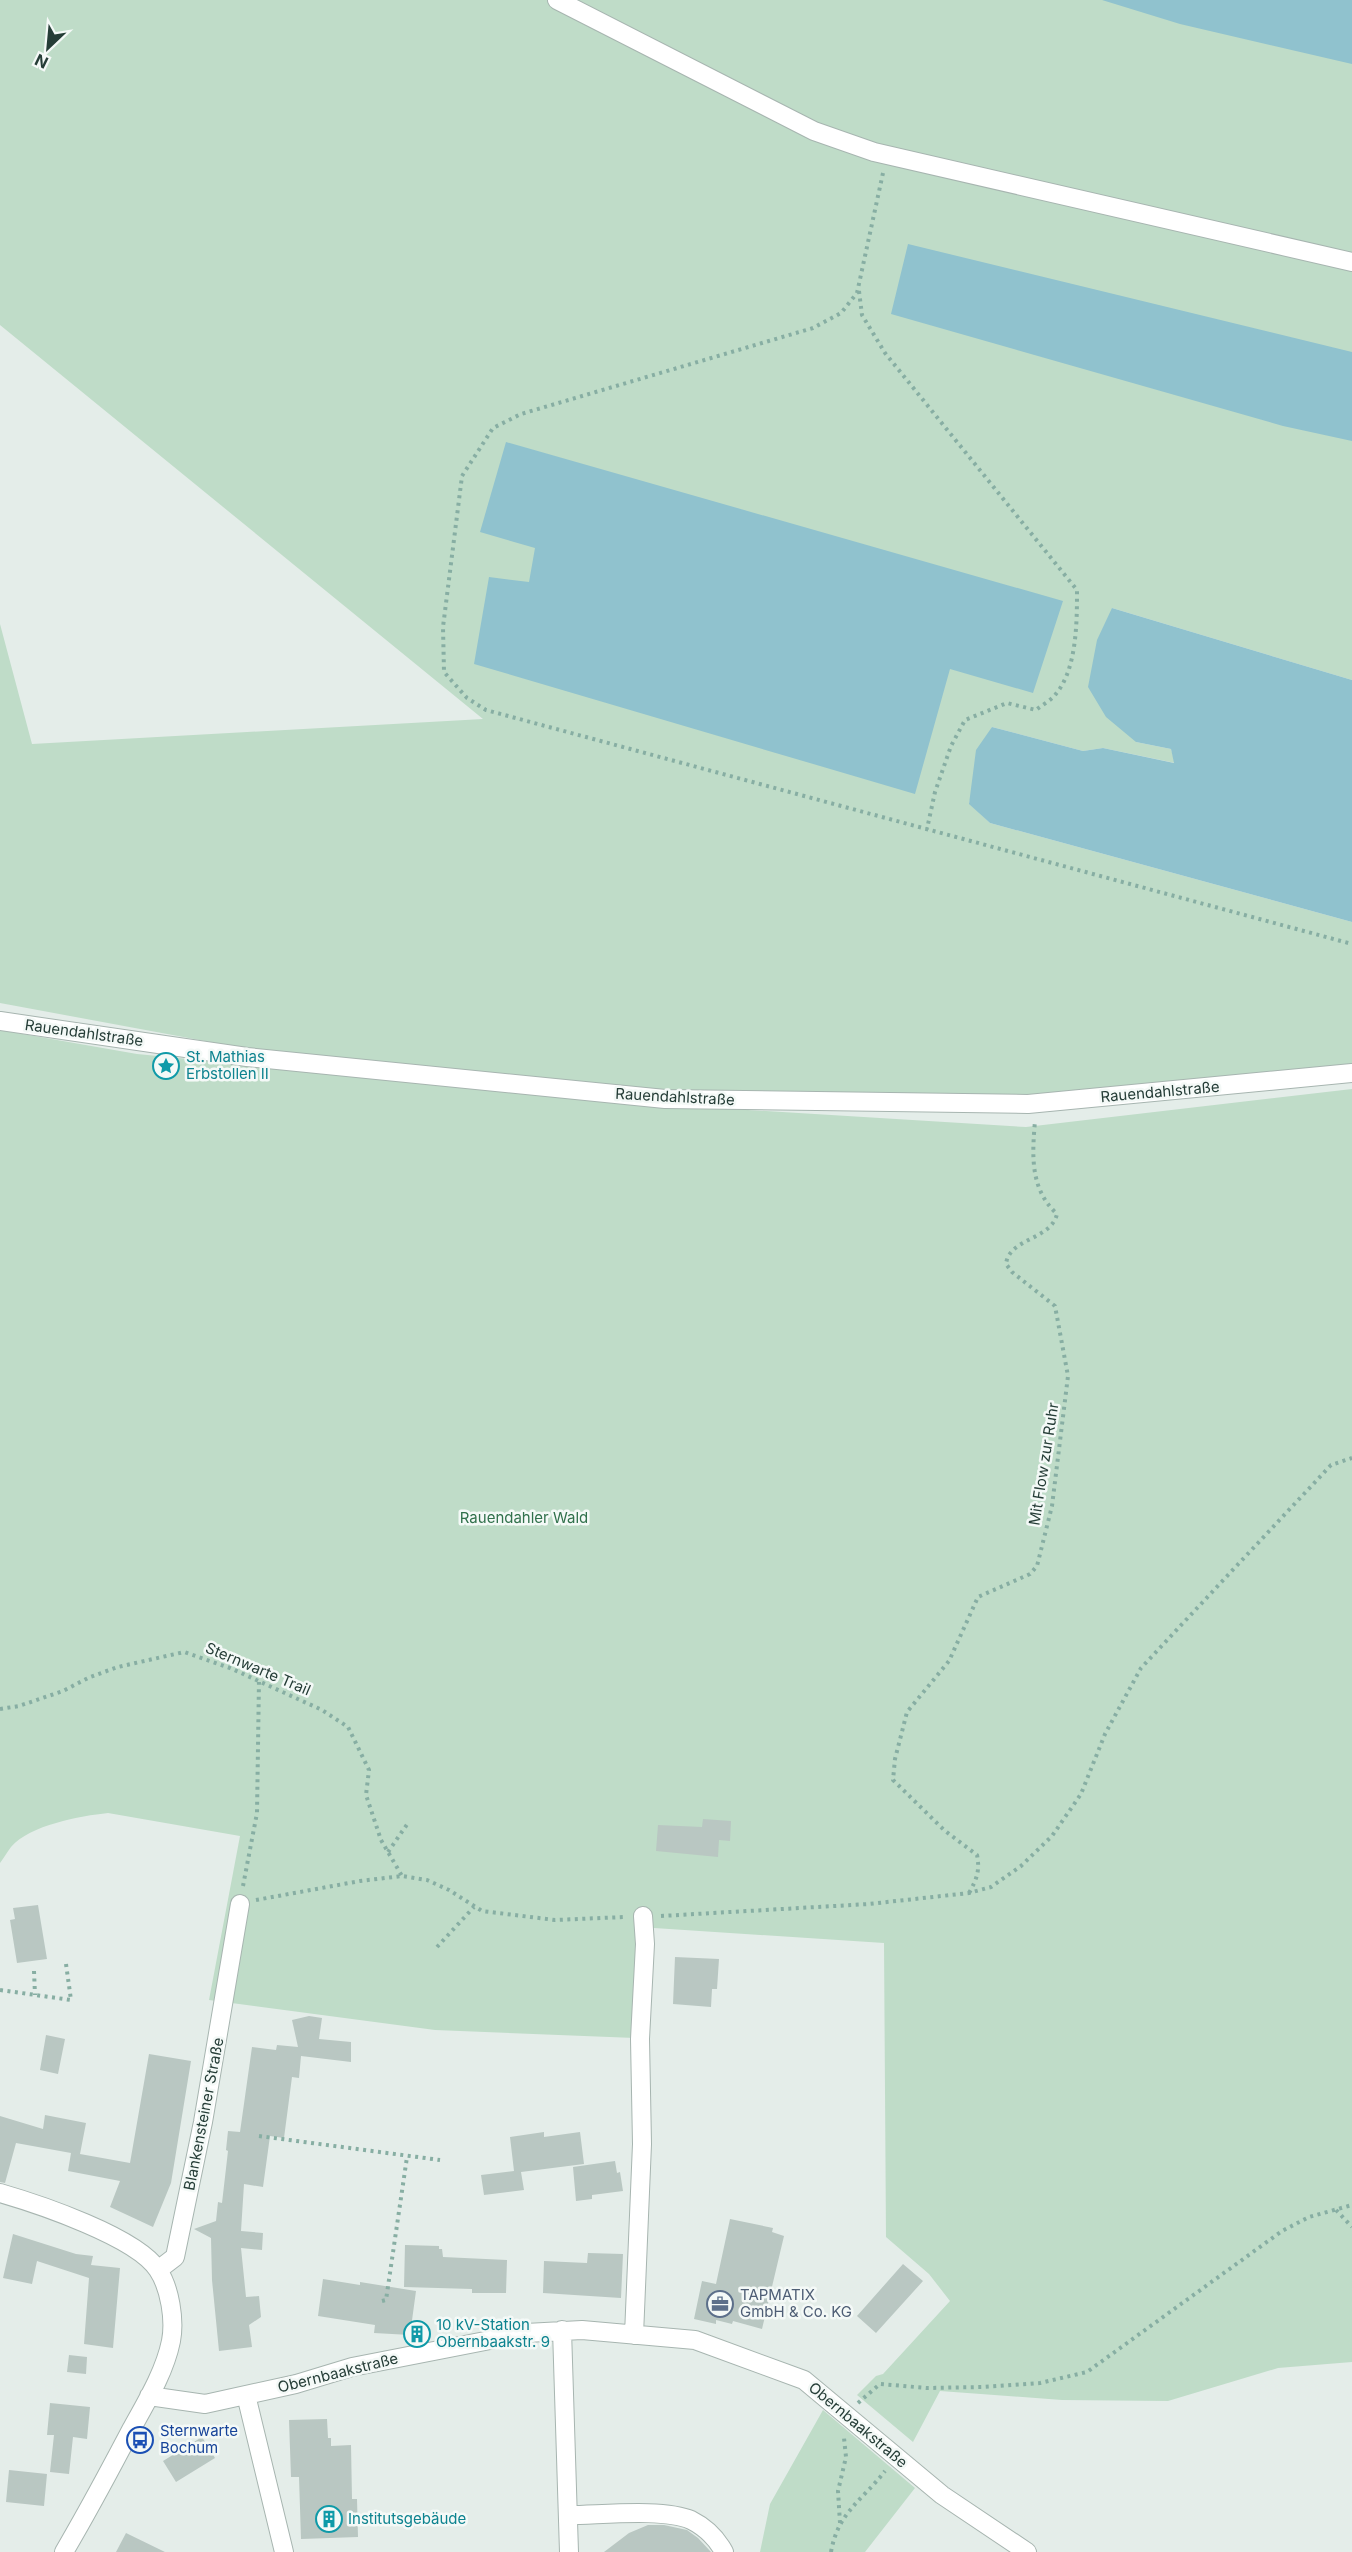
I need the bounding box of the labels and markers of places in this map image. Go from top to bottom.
place label: St. Mathias Erbstollen II [186,1047,269,1083]
place icon: St. Mathias Erbstollen II [151,1051,181,1081]
place label: TAPMATIX GmbH & Co. KG [740,2285,852,2321]
office icon: TAPMATIX GmbH & Co. KG [705,2289,735,2319]
place label: 10 kV-Station Obernbaakstr. 9 [436,2315,550,2351]
building icon: 10 kV-Station Obernbaakstr. 9 [402,2319,432,2349]
place label: Sternwarte Bochum [160,2421,238,2457]
bus stop icon: Sternwarte Bochum [125,2425,155,2455]
building icon: Institutsgebäude [314,2504,344,2534]
place label: Institutsgebäude [348,2509,466,2528]

